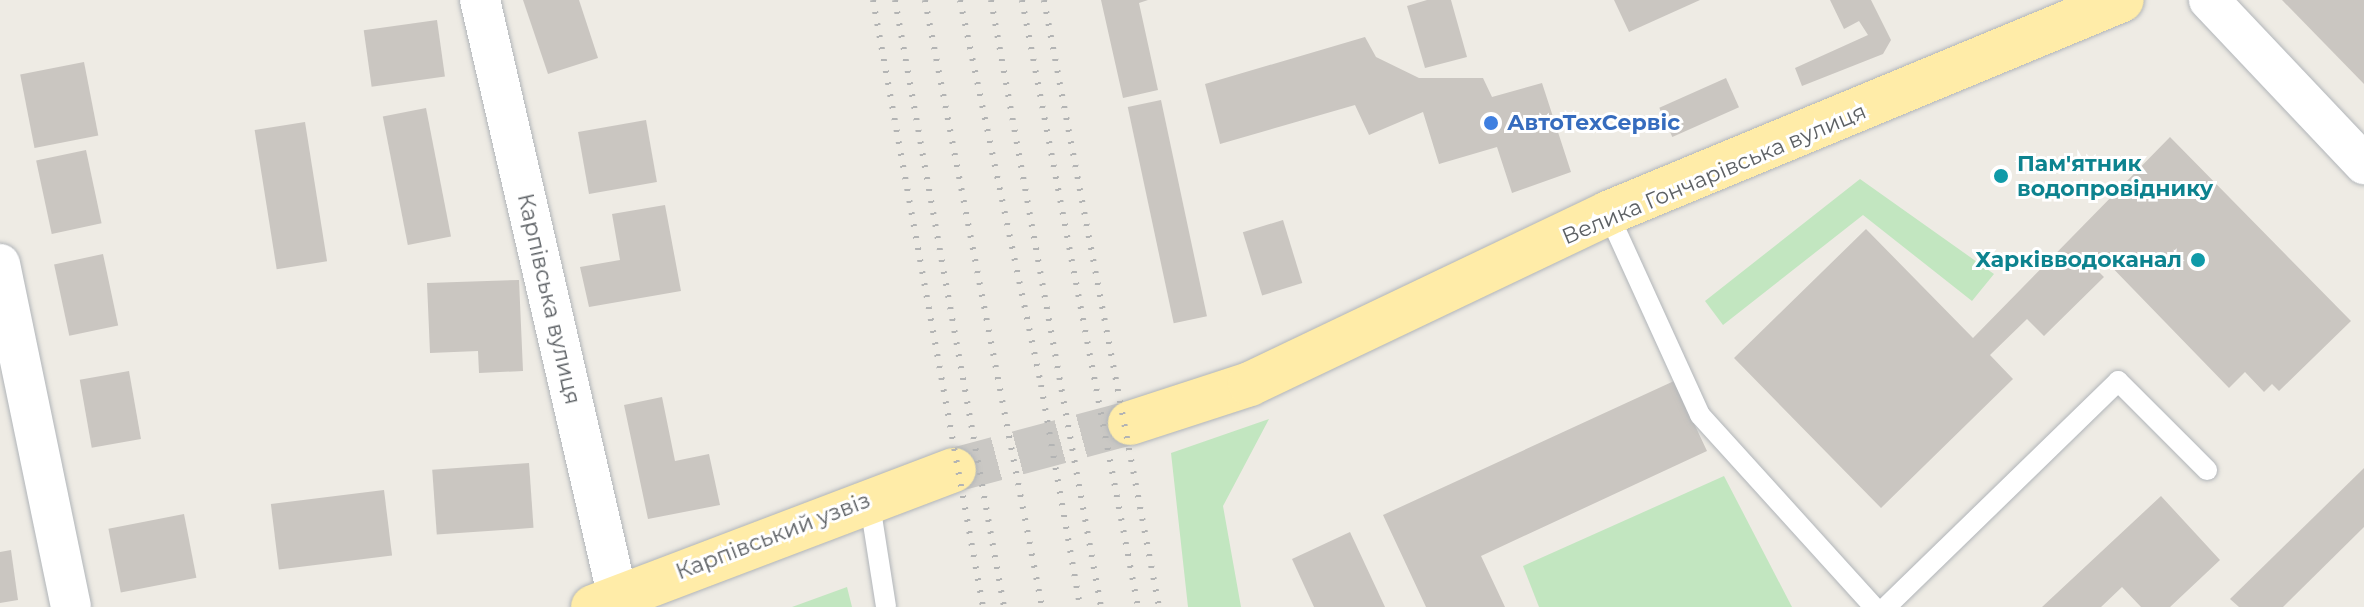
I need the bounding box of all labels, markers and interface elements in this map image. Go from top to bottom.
street label: Велика Гончарівська вулиця [1558,98,1870,250]
place label: АвтоТехСервіс [1507,110,1680,136]
marker: АвтоТехСервіс [1482,114,1500,132]
place label: Пам'ятник водопровіднику [2017,150,2213,202]
marker: Пам'ятник водопровіднику [1992,167,2010,185]
street label: Карпівська вулиця [512,191,586,407]
place label: Харківводоканал [1975,247,2182,273]
marker: Харківводоканал [2189,251,2207,269]
street label: Карпівський узвіз [672,487,874,585]

